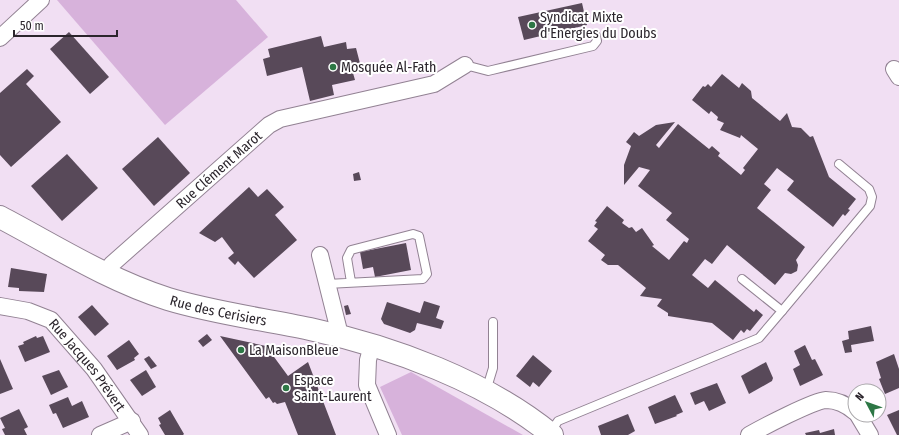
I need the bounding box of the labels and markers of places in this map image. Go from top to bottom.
place label: Syndicat Mixte d'Energies du Doubs [540,9,656,42]
marker: Syndicat Mixte d'Energies du Doubs [527,20,537,30]
place label: Mosquée Al-Fath [341,59,436,76]
marker: Mosquée Al-Fath [328,62,338,72]
place label: La MaisonBleue [249,342,339,359]
marker: La MaisonBleue [236,345,246,355]
place label: Espace Saint-Laurent [294,372,372,405]
marker: Espace Saint-Laurent [281,383,291,393]

